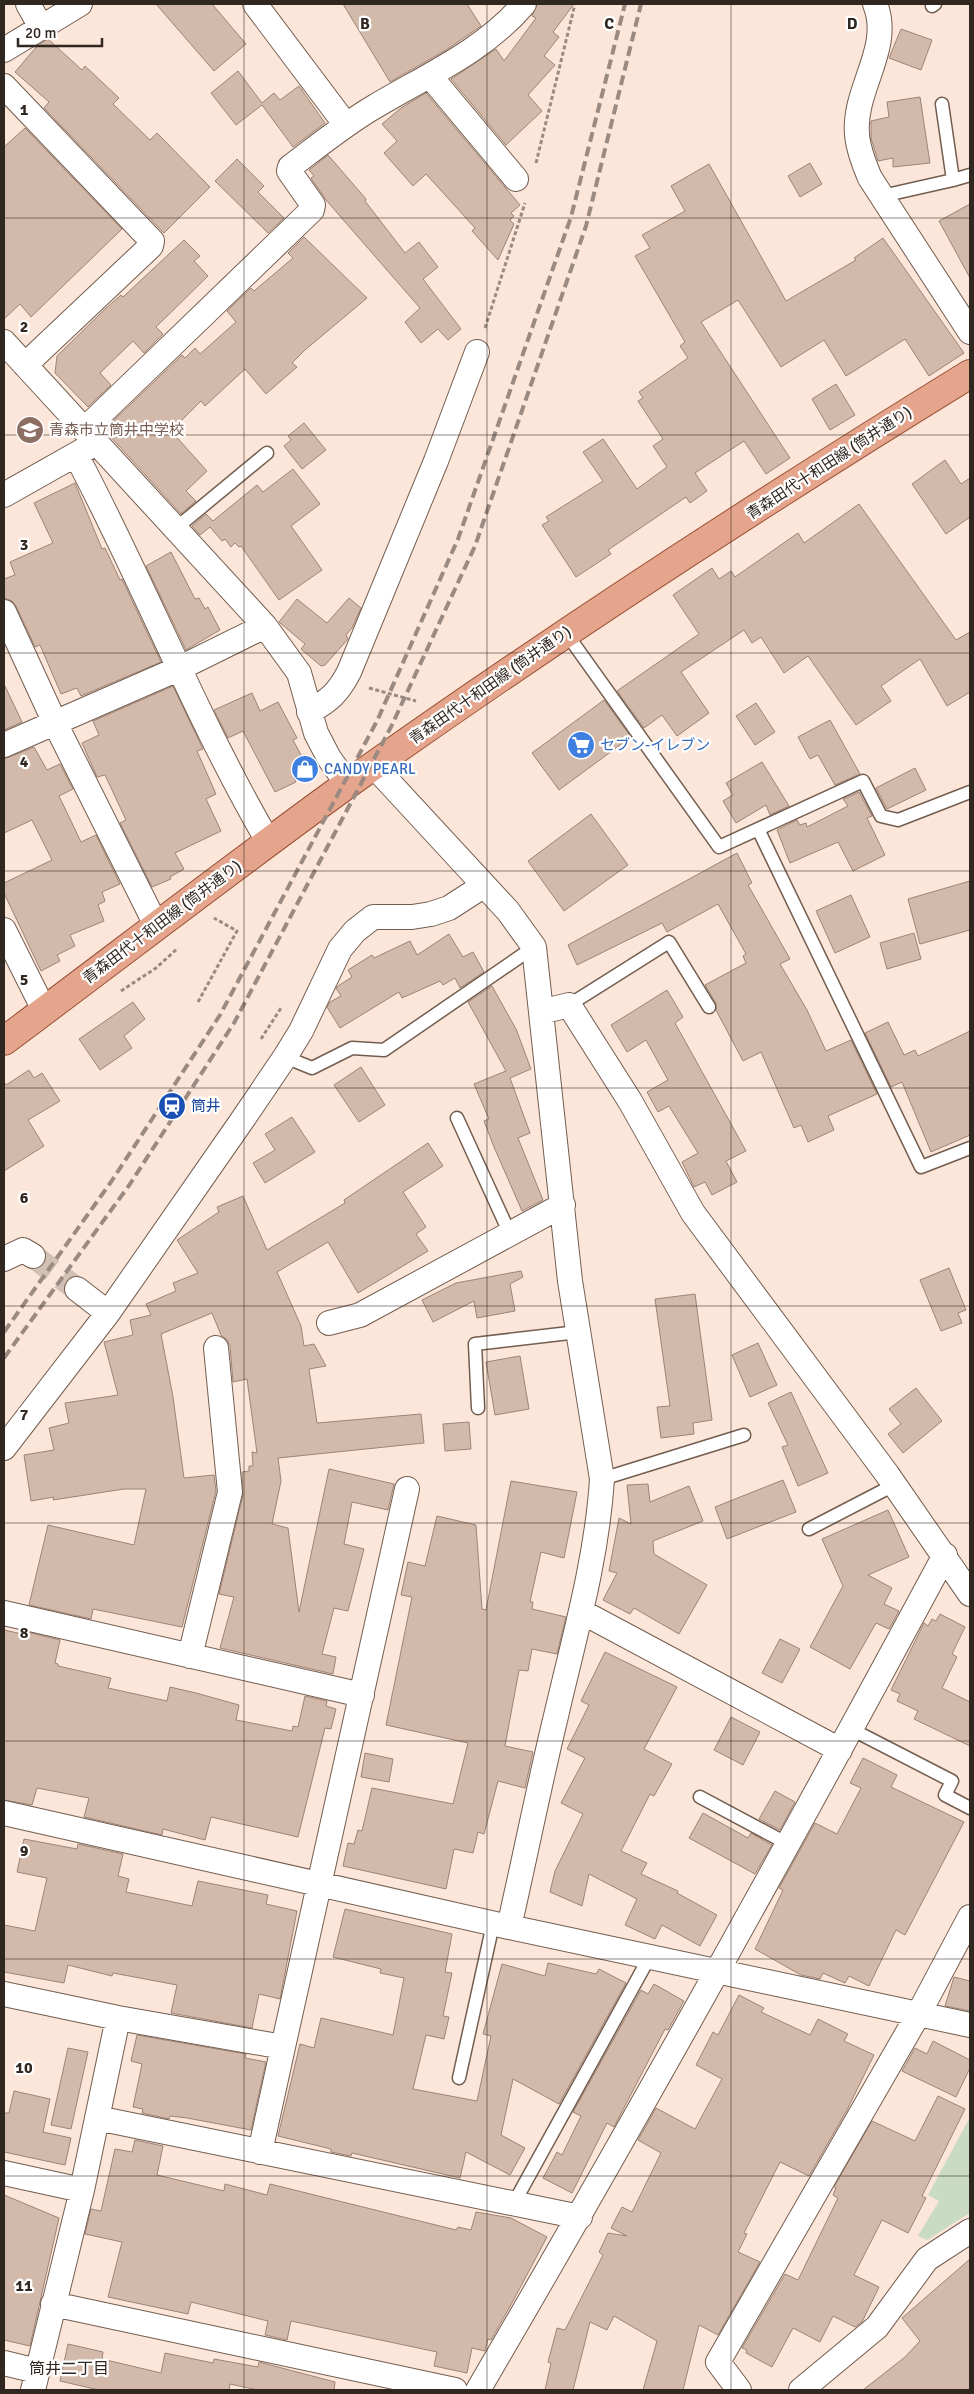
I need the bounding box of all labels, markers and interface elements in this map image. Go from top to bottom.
text: B [360,14,370,34]
text: C [604,14,614,34]
text: D [847,14,858,34]
scale bar [18,15,101,47]
text: 20 m [25,24,56,42]
text: 1 [20,100,29,120]
text: 2 [20,317,28,337]
street label: 青森田代十和田線 (筒井通り) [743,403,915,523]
school or university icon: 青森市立筒井中学校 [15,415,45,445]
place label: 青森市立筒井中学校 [49,421,184,439]
text: 3 [20,535,28,555]
street label: 青森田代十和田線 (筒井通り) [406,622,574,748]
supermarket icon: セブン-イレブン [566,730,596,760]
place label: セブン-イレブン [600,736,710,754]
text: 4 [20,752,29,772]
shop icon: CANDY PEARL [290,754,320,784]
place label: CANDY PEARL [324,760,416,778]
street label: 青森田代十和田線 (筒井通り) [79,857,245,987]
text: 5 [20,970,28,990]
station icon: 筒井 [157,1091,187,1121]
place label: 筒井 [191,1097,221,1115]
text: 6 [20,1188,29,1208]
text: 7 [20,1405,29,1425]
text: 8 [20,1623,29,1643]
text: 9 [20,1841,29,1861]
text: 10 [15,2058,33,2078]
text: 11 [15,2276,33,2296]
district label: 筒井二丁目 [29,2359,109,2379]

